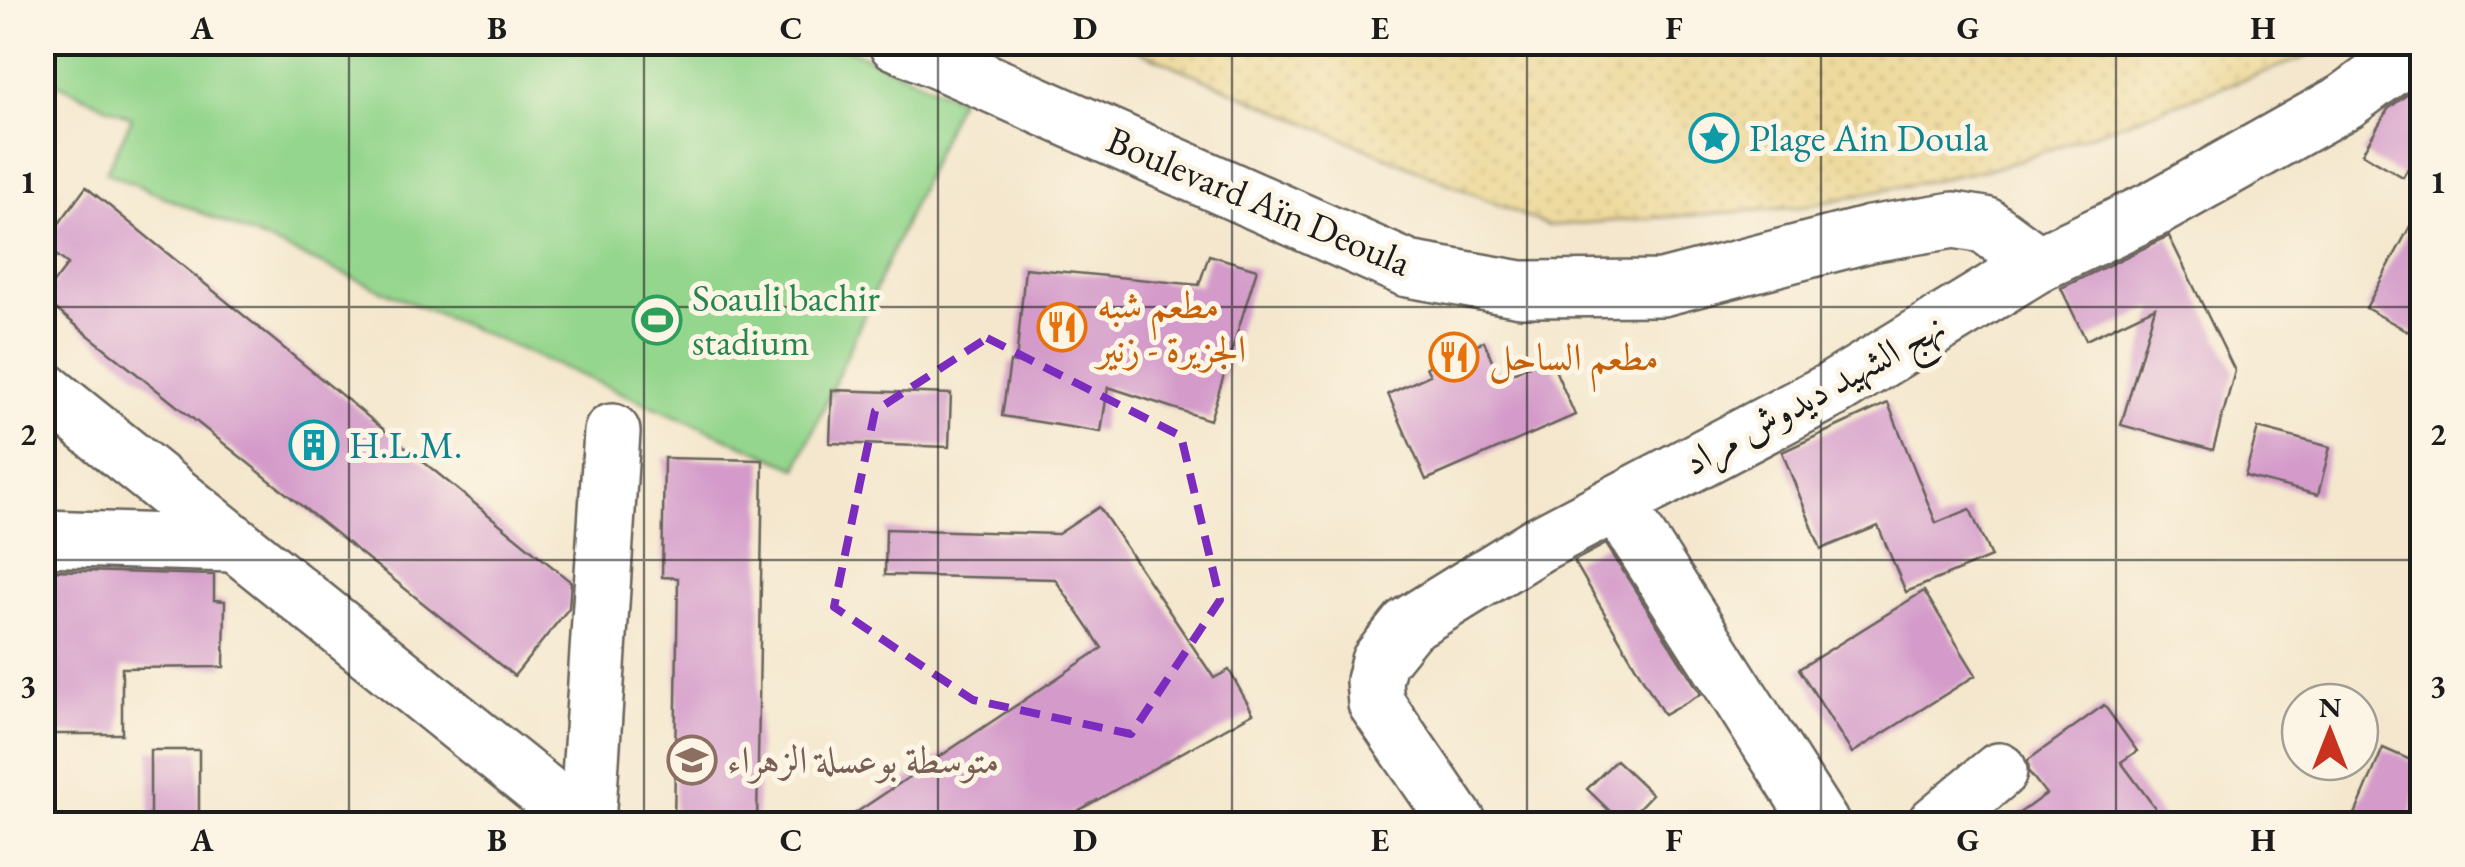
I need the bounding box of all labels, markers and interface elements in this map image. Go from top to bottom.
text: A [189,7,214,49]
text: B [487,7,507,49]
text: C [780,7,802,49]
text: D [1073,7,1097,49]
text: E [1371,7,1389,49]
text: F [1665,7,1683,49]
text: G [1956,7,1980,49]
text: H [2250,7,2276,49]
place icon: Plage Ain Doula [1688,112,1740,164]
place label: Plage Ain Doula [1749,113,1989,162]
street label: Boulevard Aïn Deoula [1100,114,1419,287]
text: 1 [20,161,36,203]
text: 1 [2430,161,2446,203]
place label: Soauli bachir stadium [692,273,880,366]
place label: مطعم شبه الجزيرة - زنير [1093,280,1246,373]
sports icon: Soauli bachir stadium [631,294,683,346]
restaurant icon: مطعم شبه الجزيرة - زنير [1036,301,1088,353]
street label: نهج الشهيد ديدوش مراد [1674,301,1958,495]
restaurant icon: مطعم الساحل [1428,331,1480,383]
place label: مطعم الساحل [1489,332,1659,393]
text: 2 [20,413,37,455]
text: 2 [2430,413,2447,455]
building icon: H.L.M. [288,419,340,471]
place label: H.L.M. [349,420,462,469]
text: 3 [20,665,36,707]
text: 3 [2430,665,2446,707]
north arrow [2280,682,2380,782]
text: N [2319,689,2342,725]
school or university icon: متوسطة بوعسلة الزهراء [666,734,718,786]
place label: متوسطة بوعسلة الزهراء [727,735,999,784]
text: A [189,819,214,861]
text: B [487,819,507,861]
text: C [780,819,802,861]
text: D [1073,819,1097,861]
text: E [1371,819,1389,861]
text: F [1665,819,1683,861]
text: G [1956,819,1980,861]
text: H [2250,819,2276,861]

